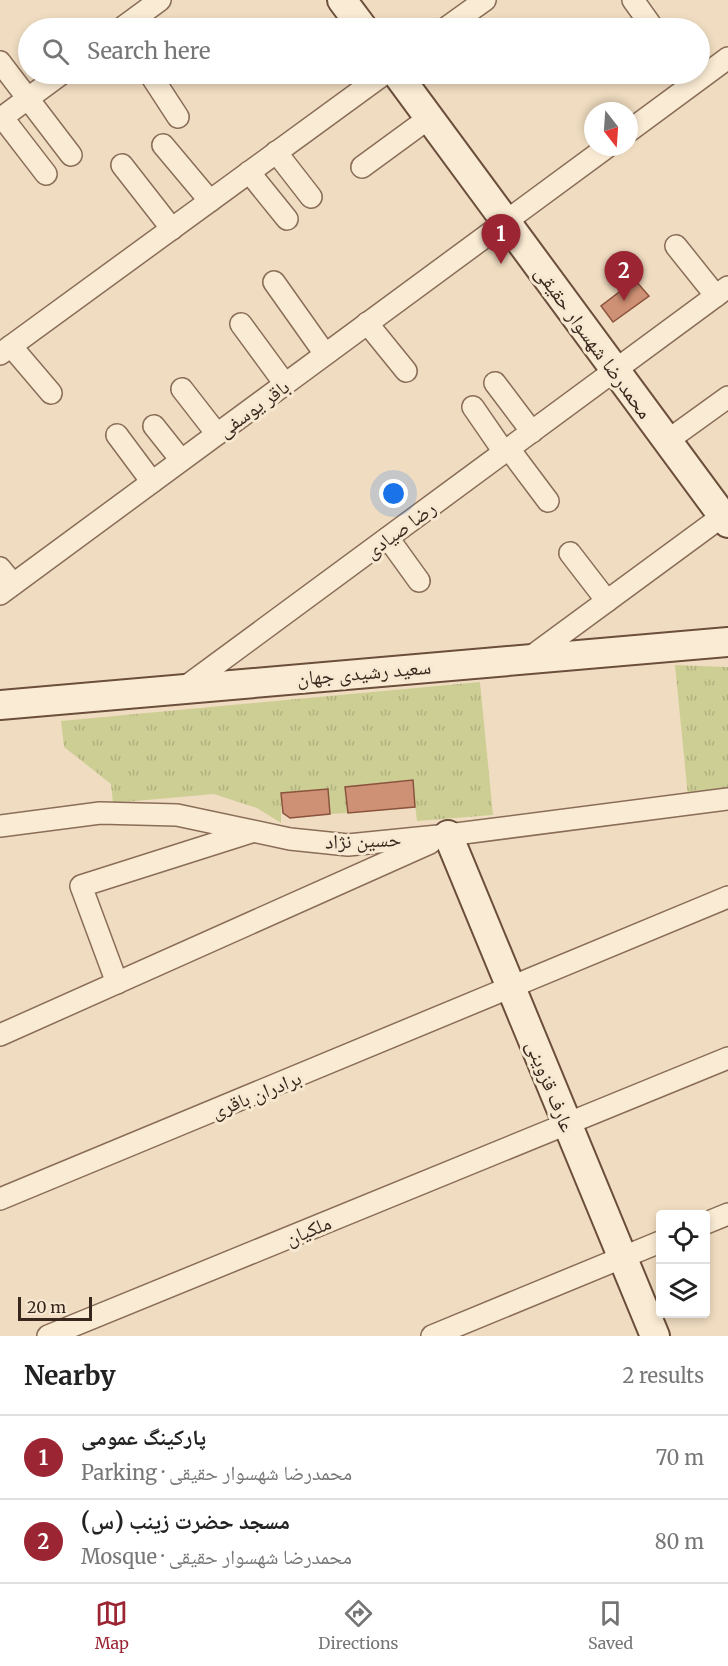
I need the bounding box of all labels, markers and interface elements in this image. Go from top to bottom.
search box [18,18,710,84]
icon: search [39,35,72,68]
text: Search here [87,37,210,65]
north arrow [584,102,638,156]
pin: 1 [482,214,520,264]
pin: 2 [604,252,644,301]
street label: محمدرضا شهسوار حقیقی [530,261,658,423]
street label: باقر یوسفی [212,374,294,442]
your location [379,479,408,508]
street label: رضا صیادی [360,495,440,563]
street label: سعید رشیدی جهان [296,654,432,690]
street label: حسین نژاد [324,826,402,854]
street label: عارف قزوینی [521,1036,581,1136]
street label: برادران باقری [207,1065,305,1123]
street label: ملکیان [281,1210,335,1250]
map controls [656,1210,710,1318]
button: locate [656,1210,710,1264]
button: layers [656,1264,710,1318]
scale bar [18,1294,92,1322]
text: 20 m [27,1297,66,1317]
text: Nearby [24,1359,116,1392]
text: 2 results [622,1363,704,1388]
text: پارکینگ عمومی [81,1423,206,1451]
text: 1 [39,1445,48,1470]
text: 70 m [656,1445,704,1470]
text: Parking · محمدرضا شهسوار حقیقی [81,1460,352,1485]
text: مسجد حضرت زینب (س) [81,1507,290,1535]
text: 2 [38,1529,49,1554]
text: 80 m [655,1529,704,1554]
text: Mosque · محمدرضا شهسوار حقیقی [81,1544,352,1569]
tab: Map [95,1597,129,1653]
tab: Directions [318,1597,398,1653]
tab: Saved [588,1597,633,1653]

